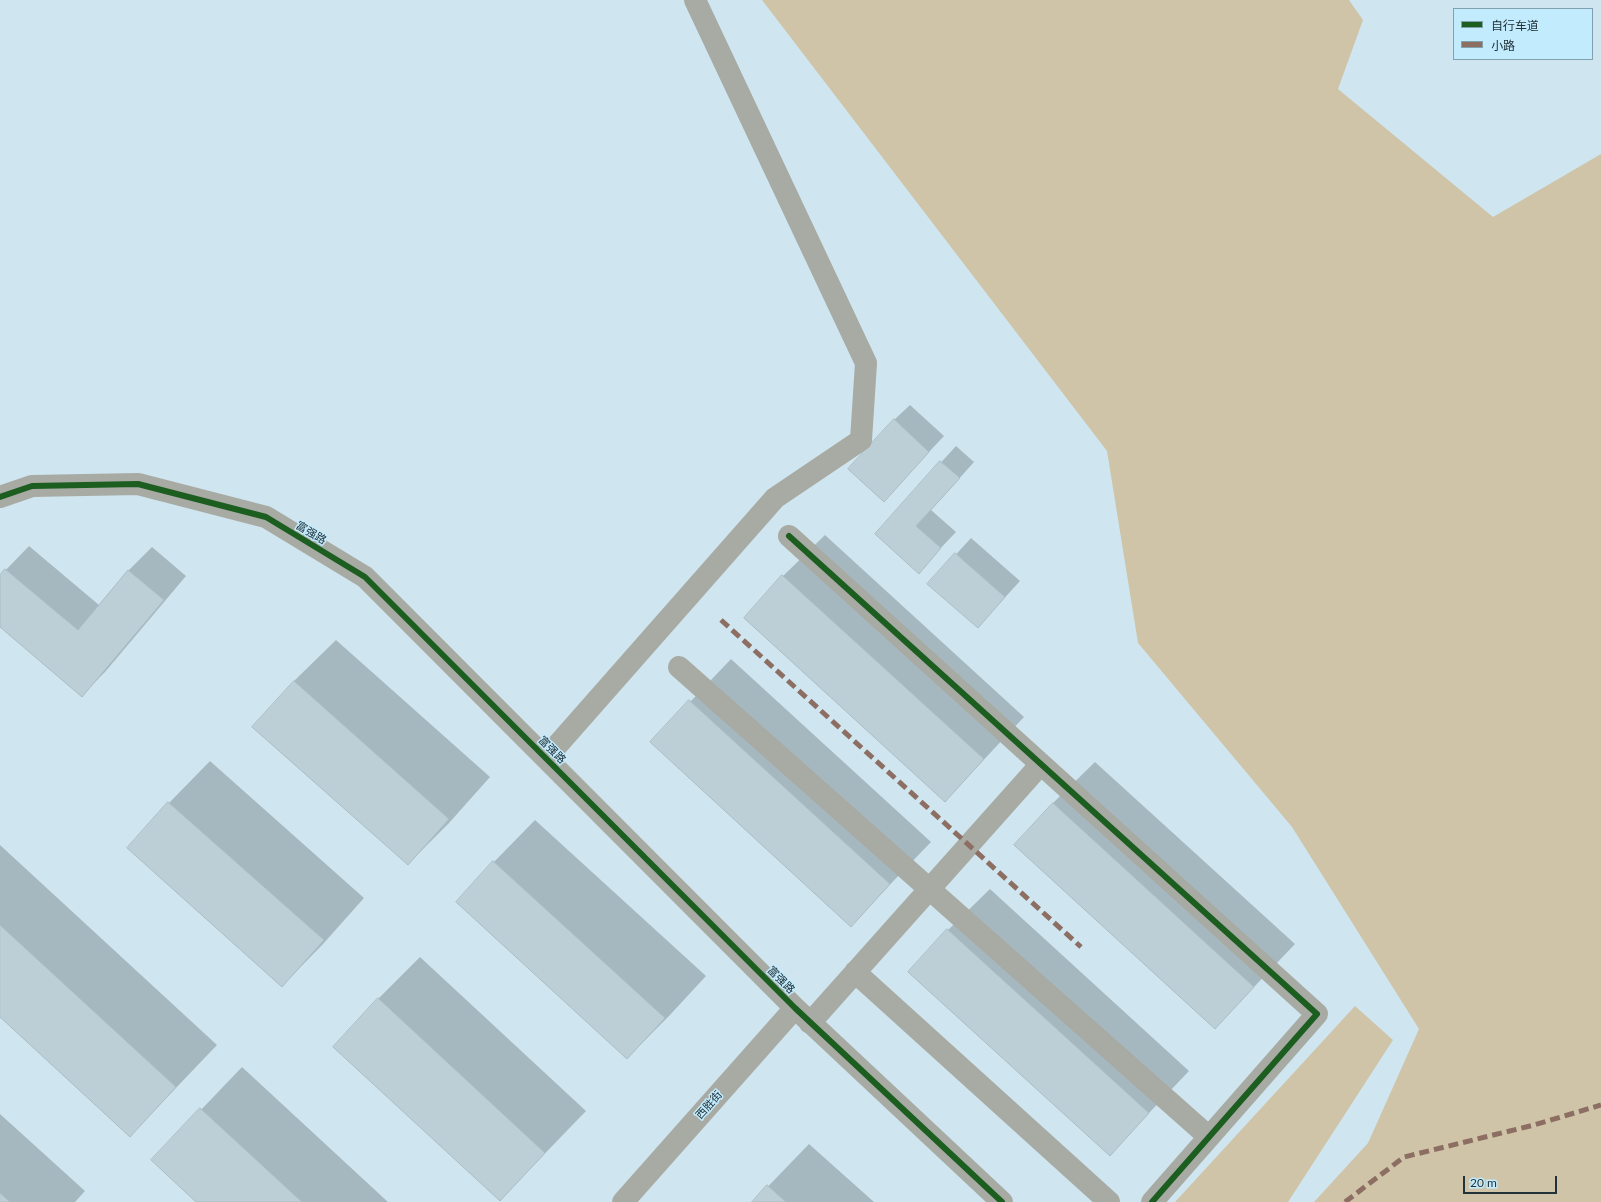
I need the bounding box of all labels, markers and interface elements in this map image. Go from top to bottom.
legend [1453,8,1593,60]
text: 自行车道 [1491,18,1539,33]
text: 小路 [1491,38,1515,53]
street label: 富强路 [293,519,329,547]
street label: 富强路 [536,734,568,766]
street label: 富强路 [765,964,797,996]
street label: 西胜街 [693,1088,725,1122]
scale bar [1465,1168,1559,1194]
text: 20 m [1470,1175,1497,1190]

